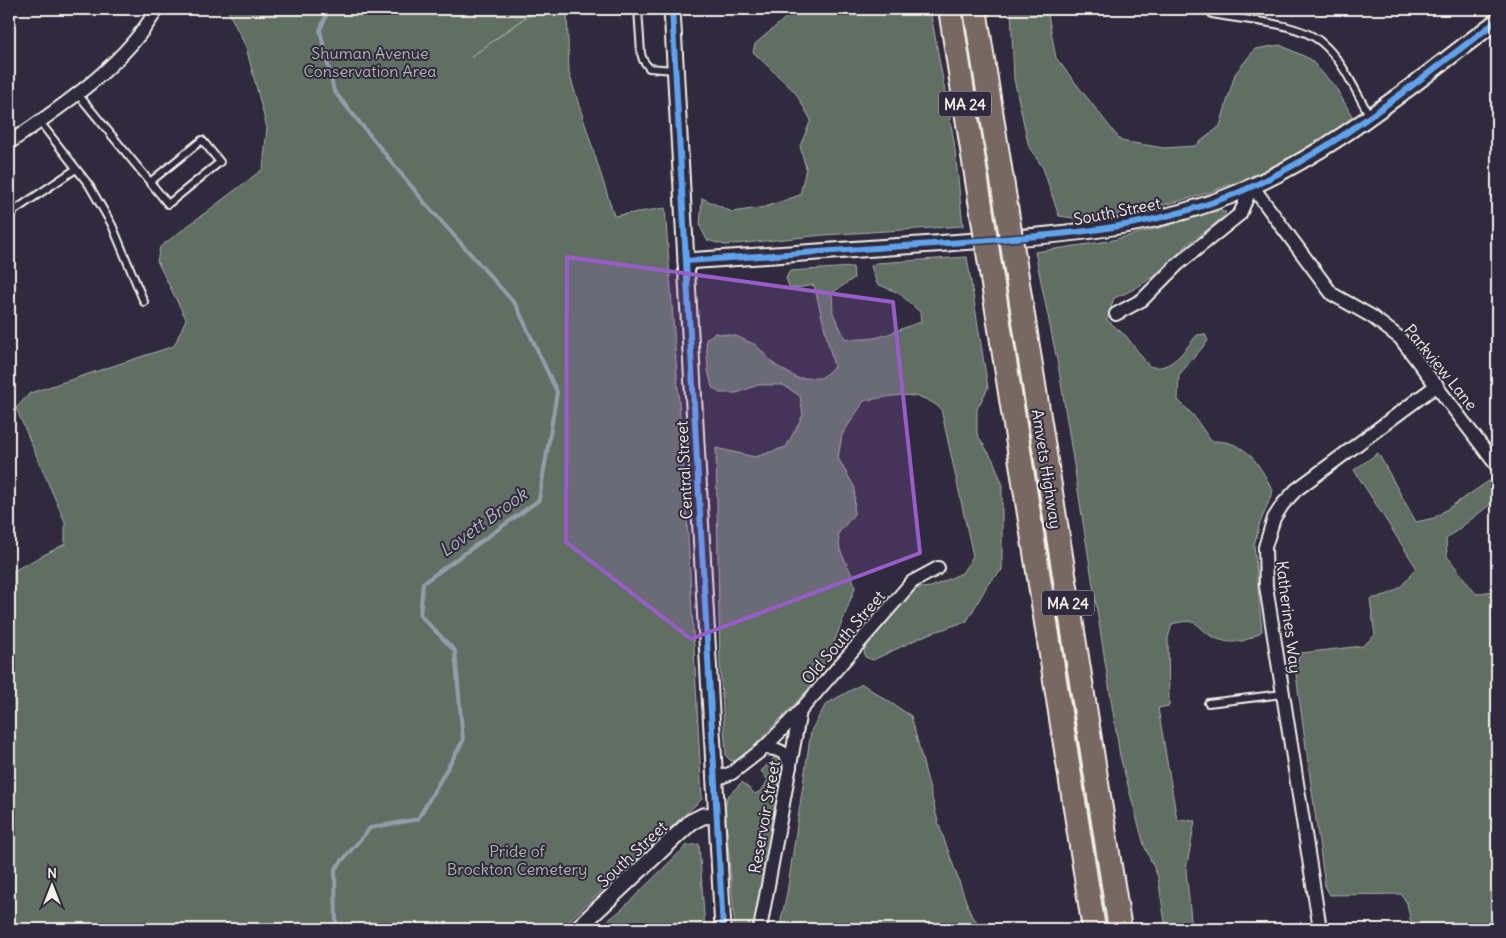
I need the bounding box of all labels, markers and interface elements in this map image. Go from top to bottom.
park label: Shuman Avenue Conservation Area [304,43,437,81]
road number: MA 24 [939,92,991,116]
street label: South Street [1072,193,1163,229]
street label: Parkview Lane [1400,320,1482,414]
street label: Amvets Highway [1028,408,1066,530]
street label: Central Street [671,420,697,520]
water label: Lovett Brook [435,481,533,562]
street label: Katherines Way [1272,559,1306,675]
street label: Old South Street [797,586,890,688]
road number: MA 24 [1042,590,1094,616]
street label: Reservoir Street [744,758,784,875]
street label: South Street [593,816,672,891]
park label: Pride of Brockton Cemetery [447,841,587,879]
north arrow [28,860,78,910]
text: N [47,864,57,882]

